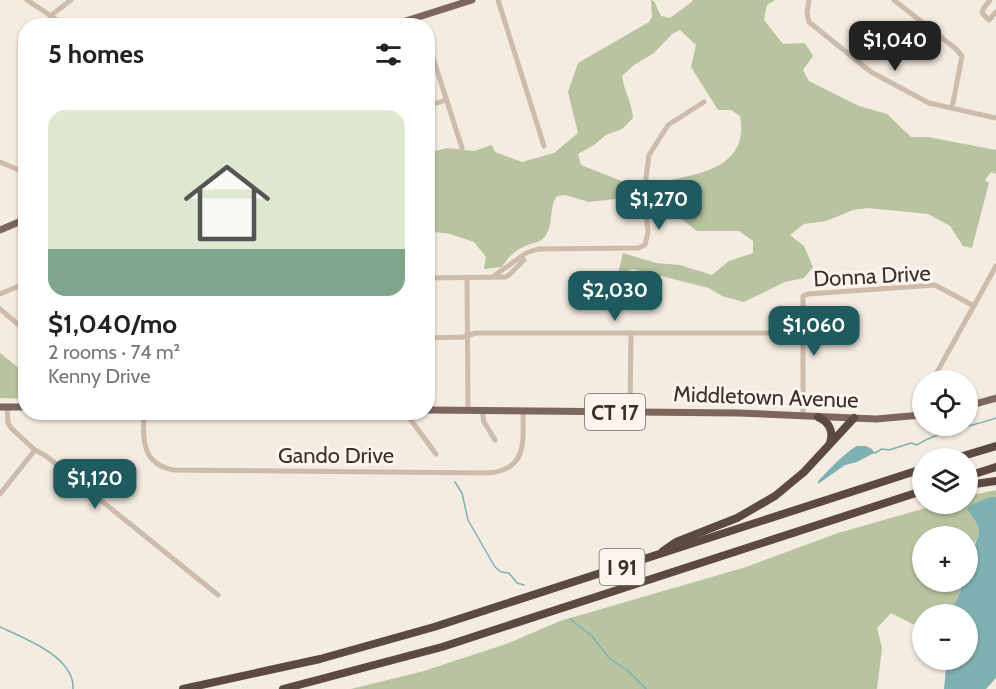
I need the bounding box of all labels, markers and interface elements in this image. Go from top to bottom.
pin: $1,040 [846,21,944,72]
text: $1,040 [863,28,927,52]
text: 5 homes [48,38,144,70]
icon: filters [372,38,405,71]
icon: home [173,149,281,257]
pin: $1,270 [610,180,708,231]
text: $1,270 [630,187,688,211]
street label: Donna Drive [813,259,931,293]
pin: $2,030 [566,271,664,322]
text: $2,030 [582,278,648,302]
pin: $1,060 [765,306,863,357]
text: $1,040/mo [48,308,177,340]
text: $1,060 [783,313,845,337]
text: 2 rooms · 74 m² [48,340,180,364]
text: Kenny Drive [48,364,150,388]
map controls [912,370,978,670]
button: locate [912,370,978,436]
street label: Middletown Avenue [673,380,859,414]
road number: CT 17 [585,394,645,430]
street label: Gando Drive [278,442,394,469]
button: layers [912,448,978,514]
pin: $1,120 [46,459,144,510]
text: $1,120 [67,466,123,490]
button: + [912,526,978,592]
road number: I 91 [600,549,644,585]
button: − [912,604,978,670]

